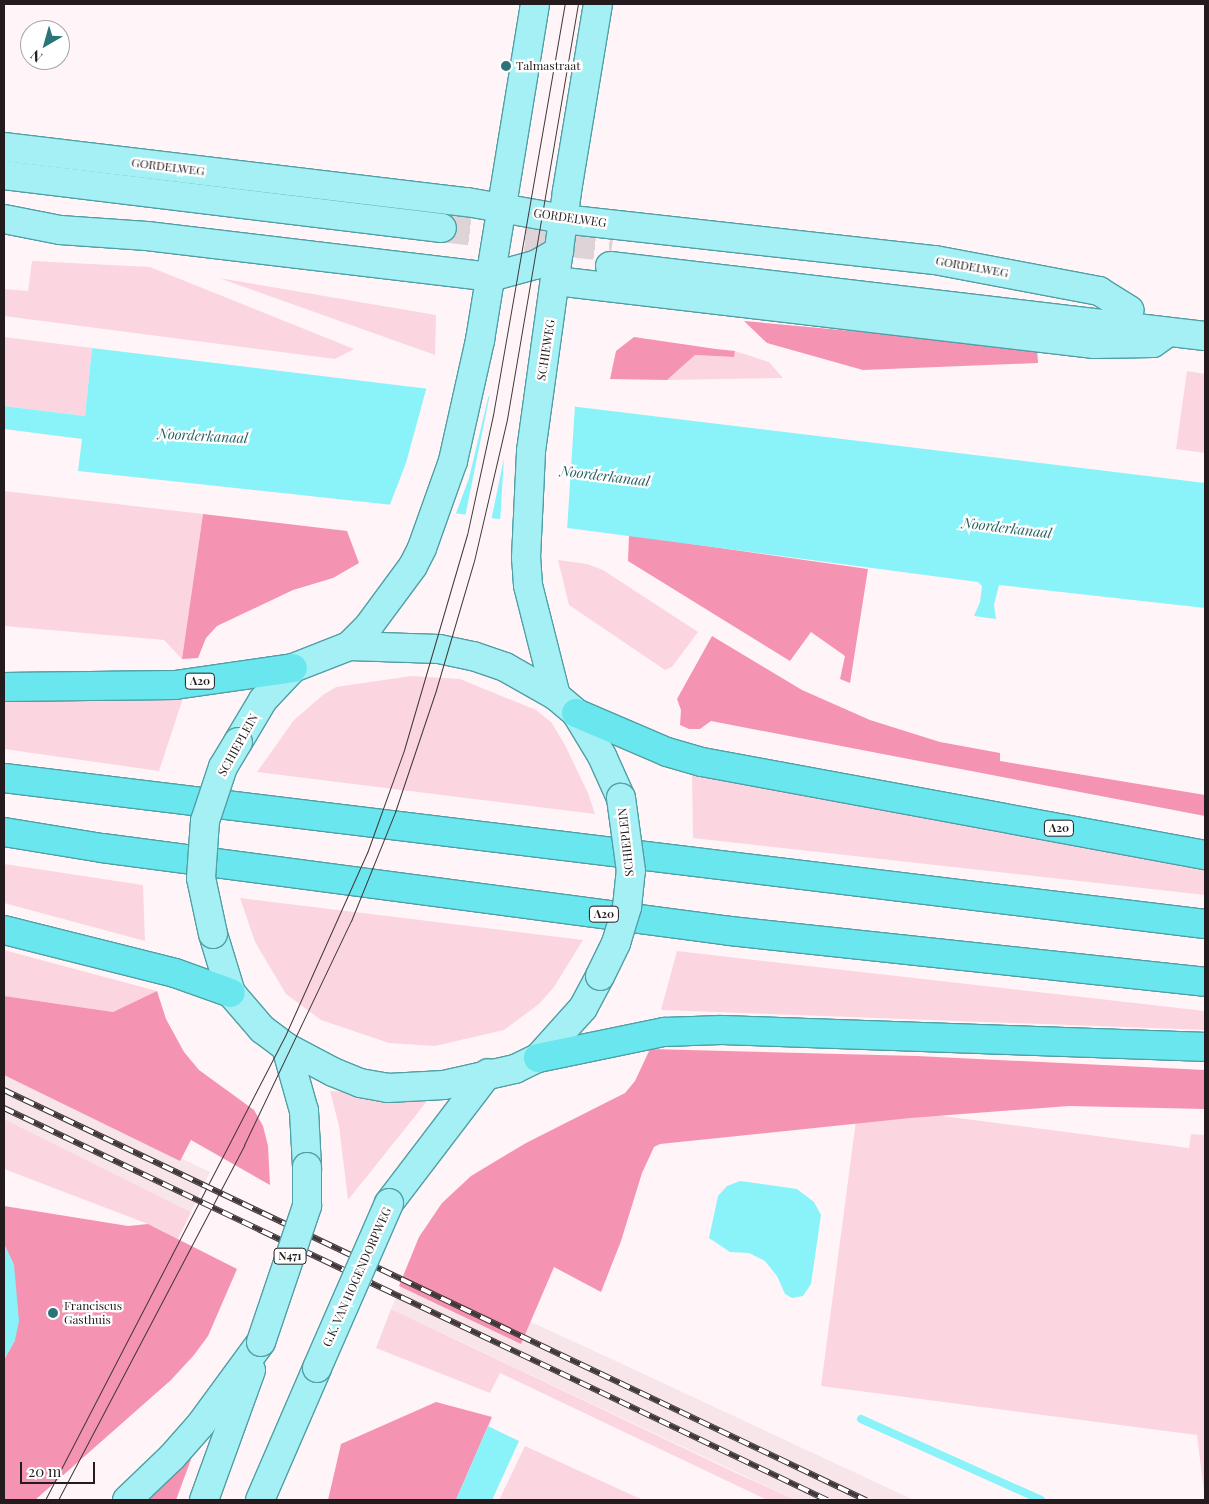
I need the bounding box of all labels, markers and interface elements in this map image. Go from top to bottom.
north arrow [20,20,70,70]
text: N [26,46,46,67]
place label: Talmastraat [516,59,580,73]
marker: Talmastraat [500,60,512,72]
street label: GORDELWEG [131,155,205,179]
street label: GORDELWEG [533,206,607,230]
street label: GORDELWEG [935,254,1009,280]
street label: SCHIEWEG [534,318,558,382]
water label: Noorderkanaal [158,425,248,447]
water label: Noorderkanaal [559,462,651,490]
water label: Noorderkanaal [961,514,1053,542]
road number: A20 [184,672,216,689]
street label: SCHIEPLEIN [215,711,261,779]
street label: SCHIEPLEIN [615,807,637,877]
road number: A20 [1043,820,1075,836]
road number: A20 [588,906,620,922]
street label: G.K. VAN HOGENDORPWEG [320,1205,394,1349]
road number: N471 [272,1248,308,1264]
place label: Franciscus Gasthuis [64,1299,122,1327]
marker: Franciscus Gasthuis [46,1306,60,1320]
scale bar [22,1452,98,1484]
text: 20 m [28,1461,61,1481]

